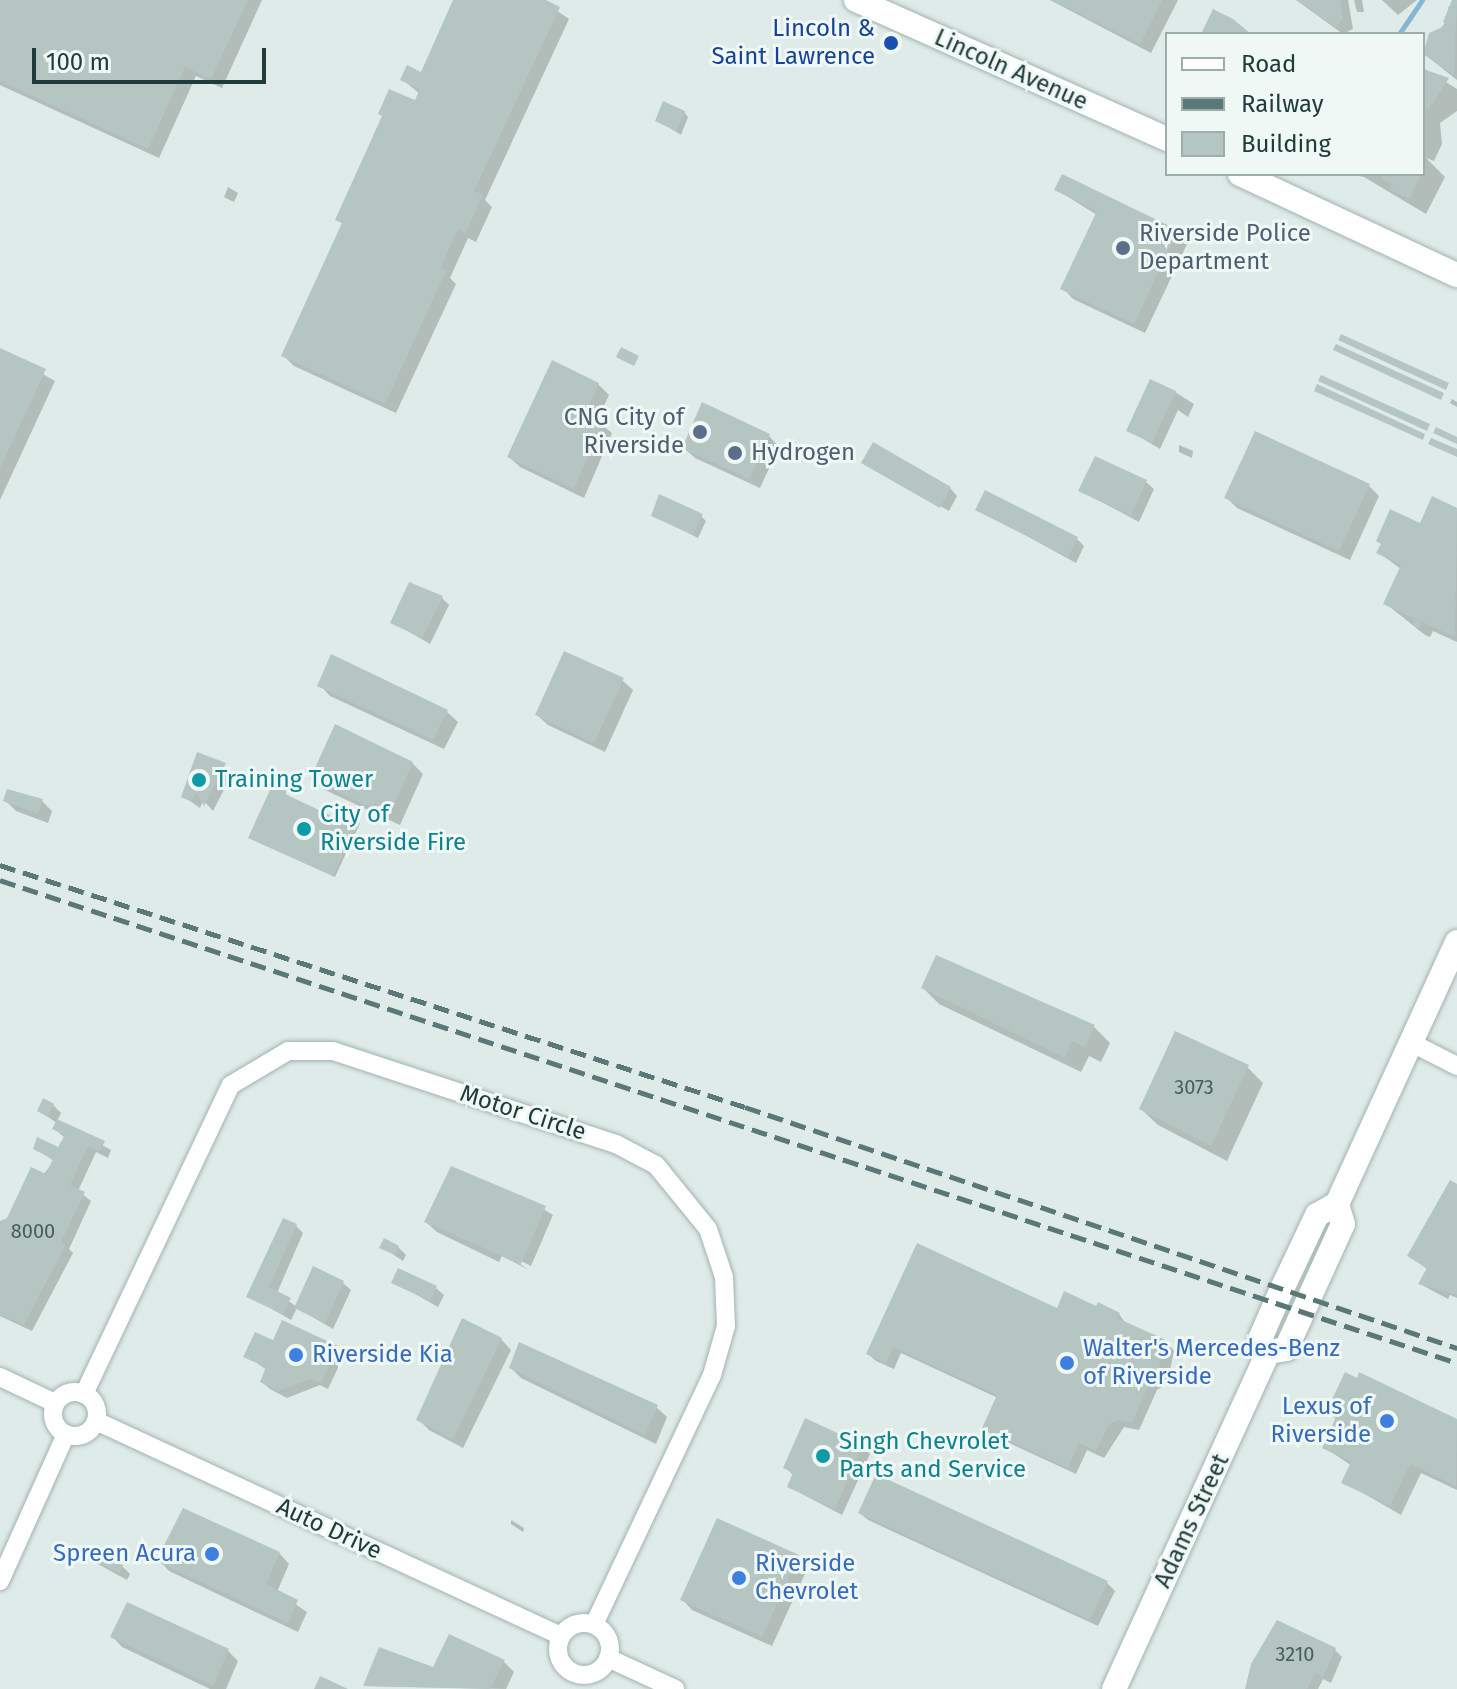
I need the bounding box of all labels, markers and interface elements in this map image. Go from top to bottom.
place label: Lincoln & Saint Lawrence [711,15,875,71]
street label: Lincoln Avenue [930,23,1092,117]
scale bar [36,32,270,82]
legend [1165,32,1425,176]
marker: Lincoln & Saint Lawrence [882,34,900,52]
text: 100 m [46,48,110,76]
text: Road [1241,50,1296,78]
text: Railway [1241,90,1324,118]
text: Building [1241,130,1331,158]
place label: Riverside Police Department [1139,220,1311,276]
marker: Riverside Police Department [1114,239,1132,257]
place label: CNG City of Riverside [564,404,684,460]
marker: CNG City of Riverside [691,423,709,441]
place label: Hydrogen [751,439,855,467]
marker: Hydrogen [726,444,744,462]
place label: Training Tower [215,766,373,794]
marker: Training Tower [190,771,208,789]
place label: City of Riverside Fire [320,801,466,857]
marker: City of Riverside Fire [295,820,313,838]
house number: 3073 [1174,1075,1214,1099]
street label: Motor Circle [456,1079,590,1147]
house number: 8000 [11,1219,55,1243]
place label: Walter's Mercedes-Benz of Riverside [1083,1335,1340,1391]
place label: Riverside Kia [312,1341,453,1369]
marker: Riverside Kia [287,1346,305,1364]
marker: Walter's Mercedes-Benz of Riverside [1058,1354,1076,1372]
place label: Lexus of Riverside [1271,1393,1371,1449]
marker: Lexus of Riverside [1378,1412,1396,1430]
place label: Singh Chevrolet Parts and Service [839,1428,1026,1484]
marker: Singh Chevrolet Parts and Service [814,1447,832,1465]
street label: Adams Street [1148,1449,1236,1593]
street label: Auto Drive [272,1492,386,1566]
place label: Spreen Acura [53,1540,196,1568]
marker: Spreen Acura [203,1545,221,1563]
place label: Riverside Chevrolet [755,1550,858,1606]
marker: Riverside Chevrolet [730,1569,748,1587]
house number: 3210 [1276,1642,1314,1666]

